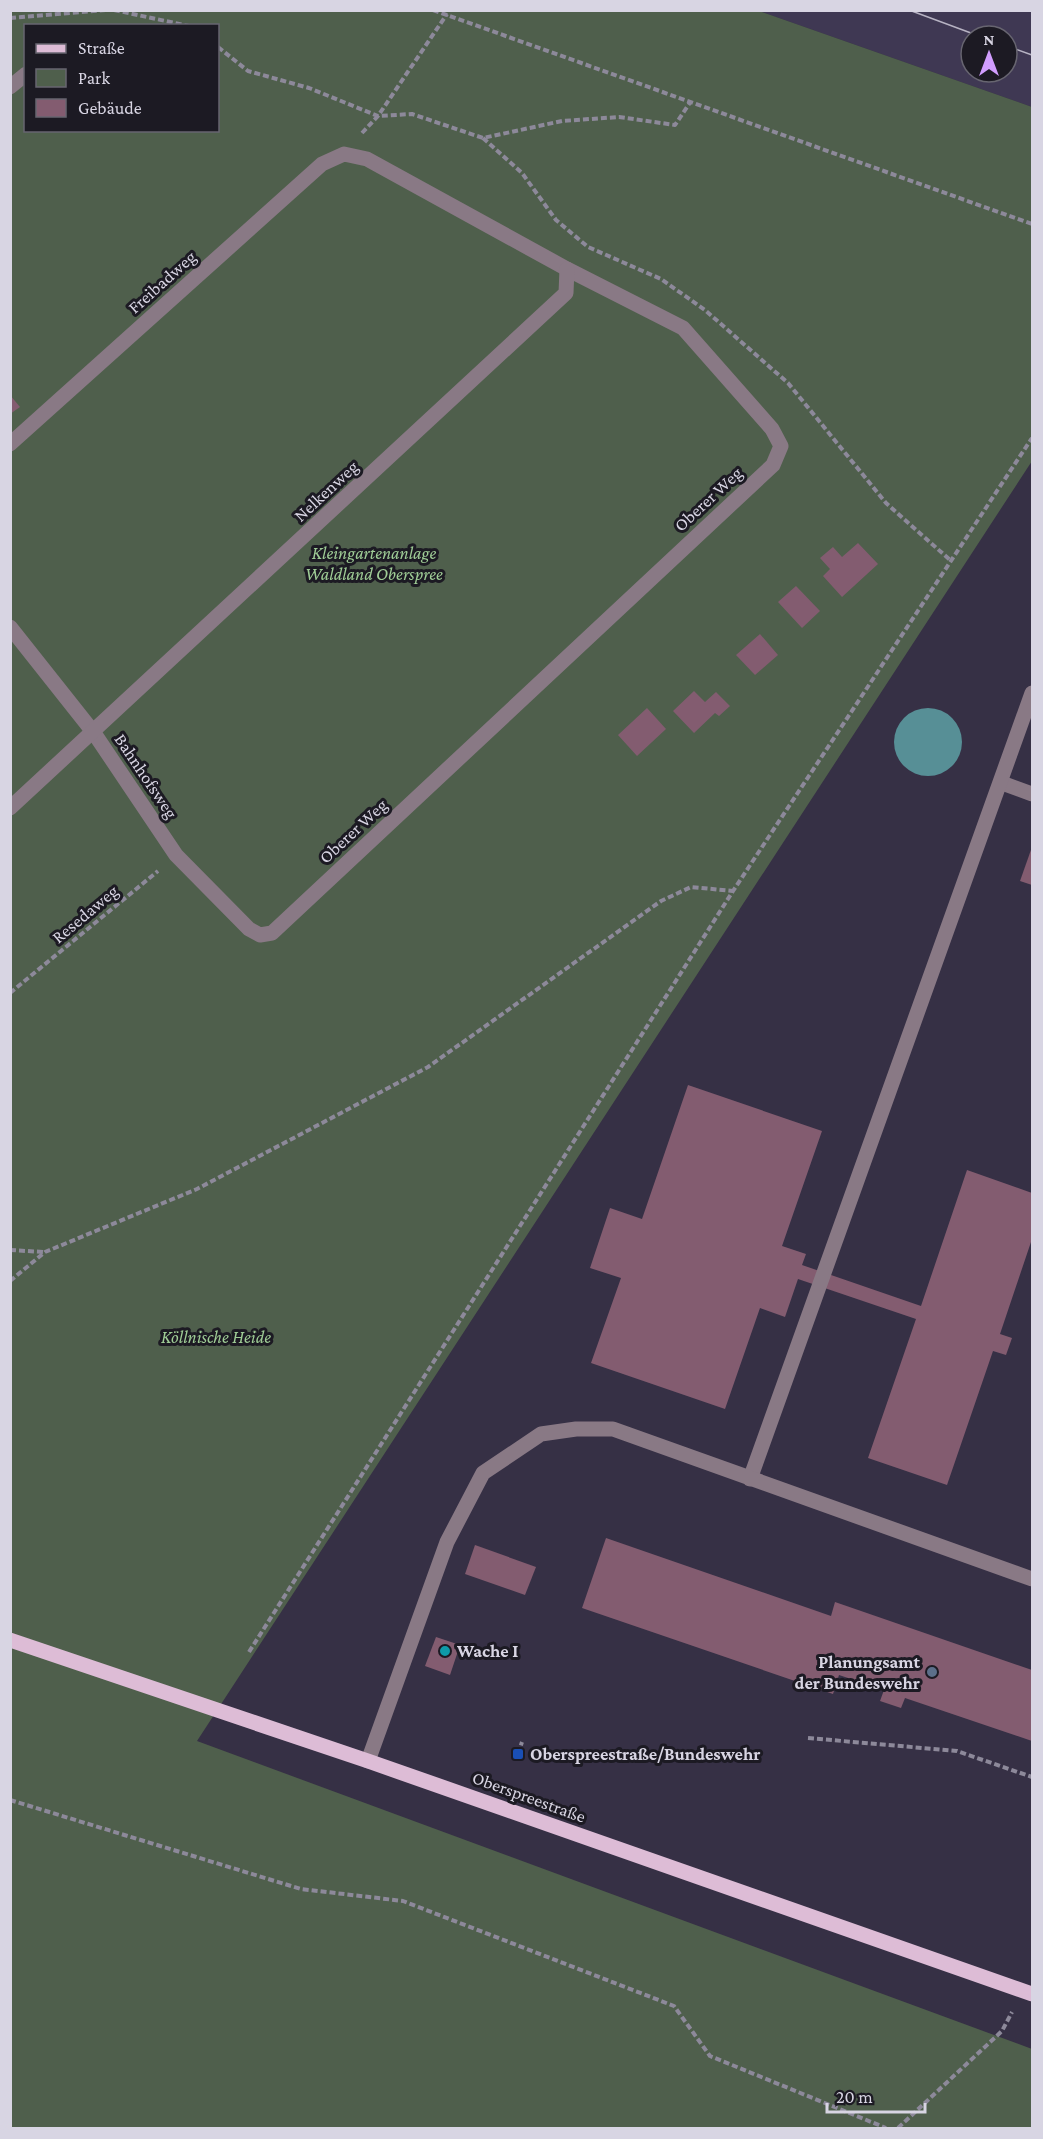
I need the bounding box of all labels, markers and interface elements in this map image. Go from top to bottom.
legend [24,24,219,132]
north arrow [959,24,1019,84]
text: N [984,31,995,48]
text: Straße [78,38,125,58]
text: Park [78,68,110,88]
text: Gebäude [78,98,142,118]
street label: Freibadweg [124,246,200,318]
street label: Nelkenweg [290,456,362,526]
street label: Oberer Weg [670,462,746,535]
park label: Kleingartenanlage Waldland Oberspree [305,543,443,584]
street label: Bahnhofsweg [110,730,182,822]
street label: Oberer Weg [315,794,391,867]
street label: Resedaweg [48,880,122,947]
park label: Köllnische Heide [161,1327,271,1347]
place label: Wache I [456,1641,518,1661]
marker: Wache I [438,1644,452,1658]
place label: Planungsamt der Bundeswehr [795,1652,921,1693]
marker: Planungsamt der Bundeswehr [925,1665,939,1679]
place label: Oberspreestraße/Bundeswehr [530,1744,761,1764]
marker: Oberspreestraße/Bundeswehr [511,1747,525,1761]
street label: Oberspreestraße [470,1767,588,1827]
scale bar [827,2076,924,2114]
text: 20 m [836,2087,873,2107]

